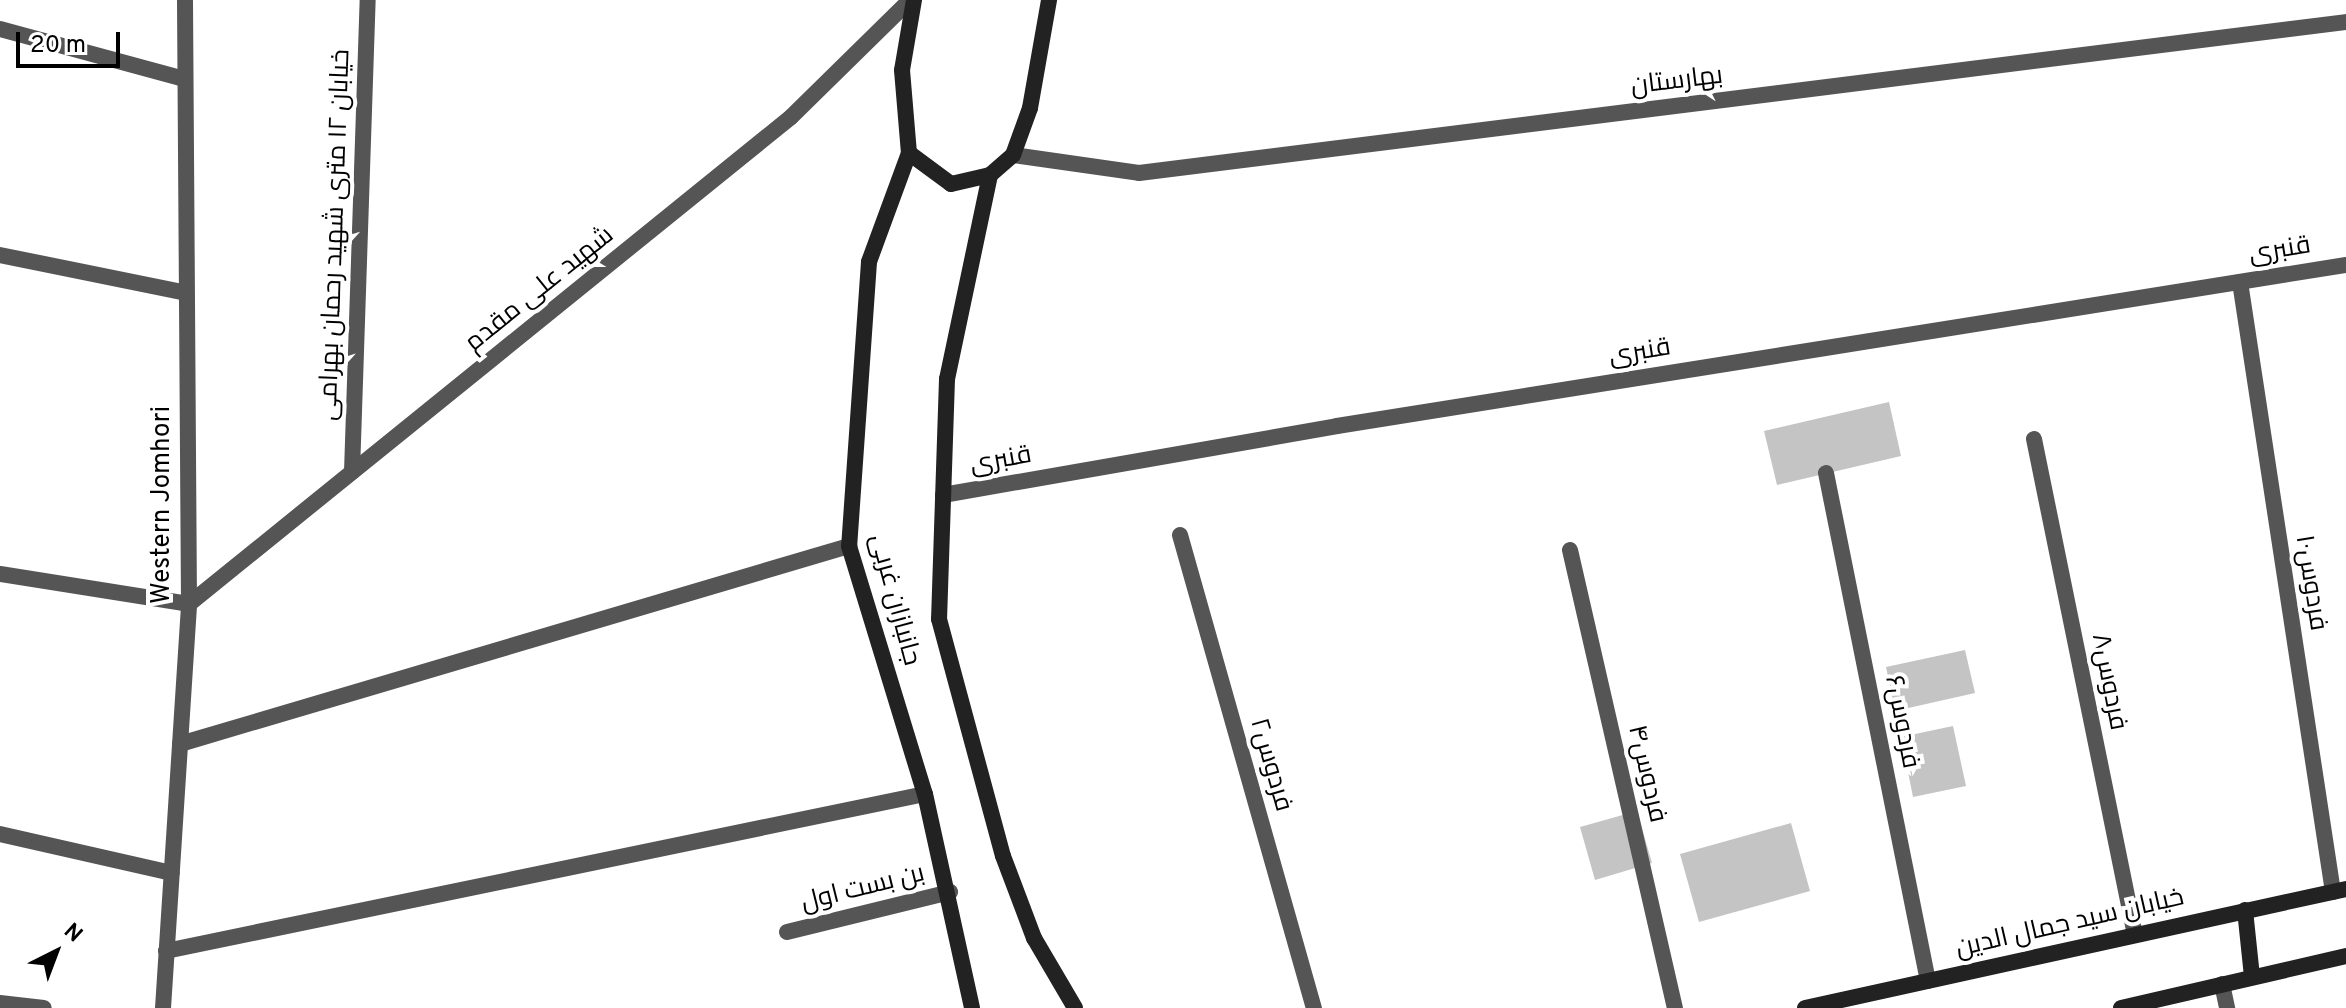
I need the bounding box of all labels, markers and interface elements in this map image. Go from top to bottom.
scale bar [20,16,124,66]
text: 20 m [30,31,86,61]
street label: خیابان ۱۲ متری شهید رحمان بهرامی [314,49,358,421]
street label: بهارستان [1629,61,1725,103]
street label: شهید علی مقدم [459,221,621,359]
street label: قنبری [2247,231,2313,271]
street label: قنبری [1607,333,1673,373]
street label: Western Jomhori [147,406,179,604]
street label: قنبری [968,440,1034,482]
street label: جانبازان غربی [861,531,927,669]
street label: فردوس۱۰ [2287,533,2333,633]
street label: فردوس۸ [2083,631,2133,733]
street label: فردوس۶ [1877,673,1925,771]
street label: فردوس۲ [1242,715,1298,815]
street label: فردوس۴ [1620,722,1672,826]
street label: بن بست اول [798,859,928,919]
street label: خیابان سید جمال الدین [1953,883,2187,965]
north arrow [16,912,96,992]
text: N [57,918,87,949]

